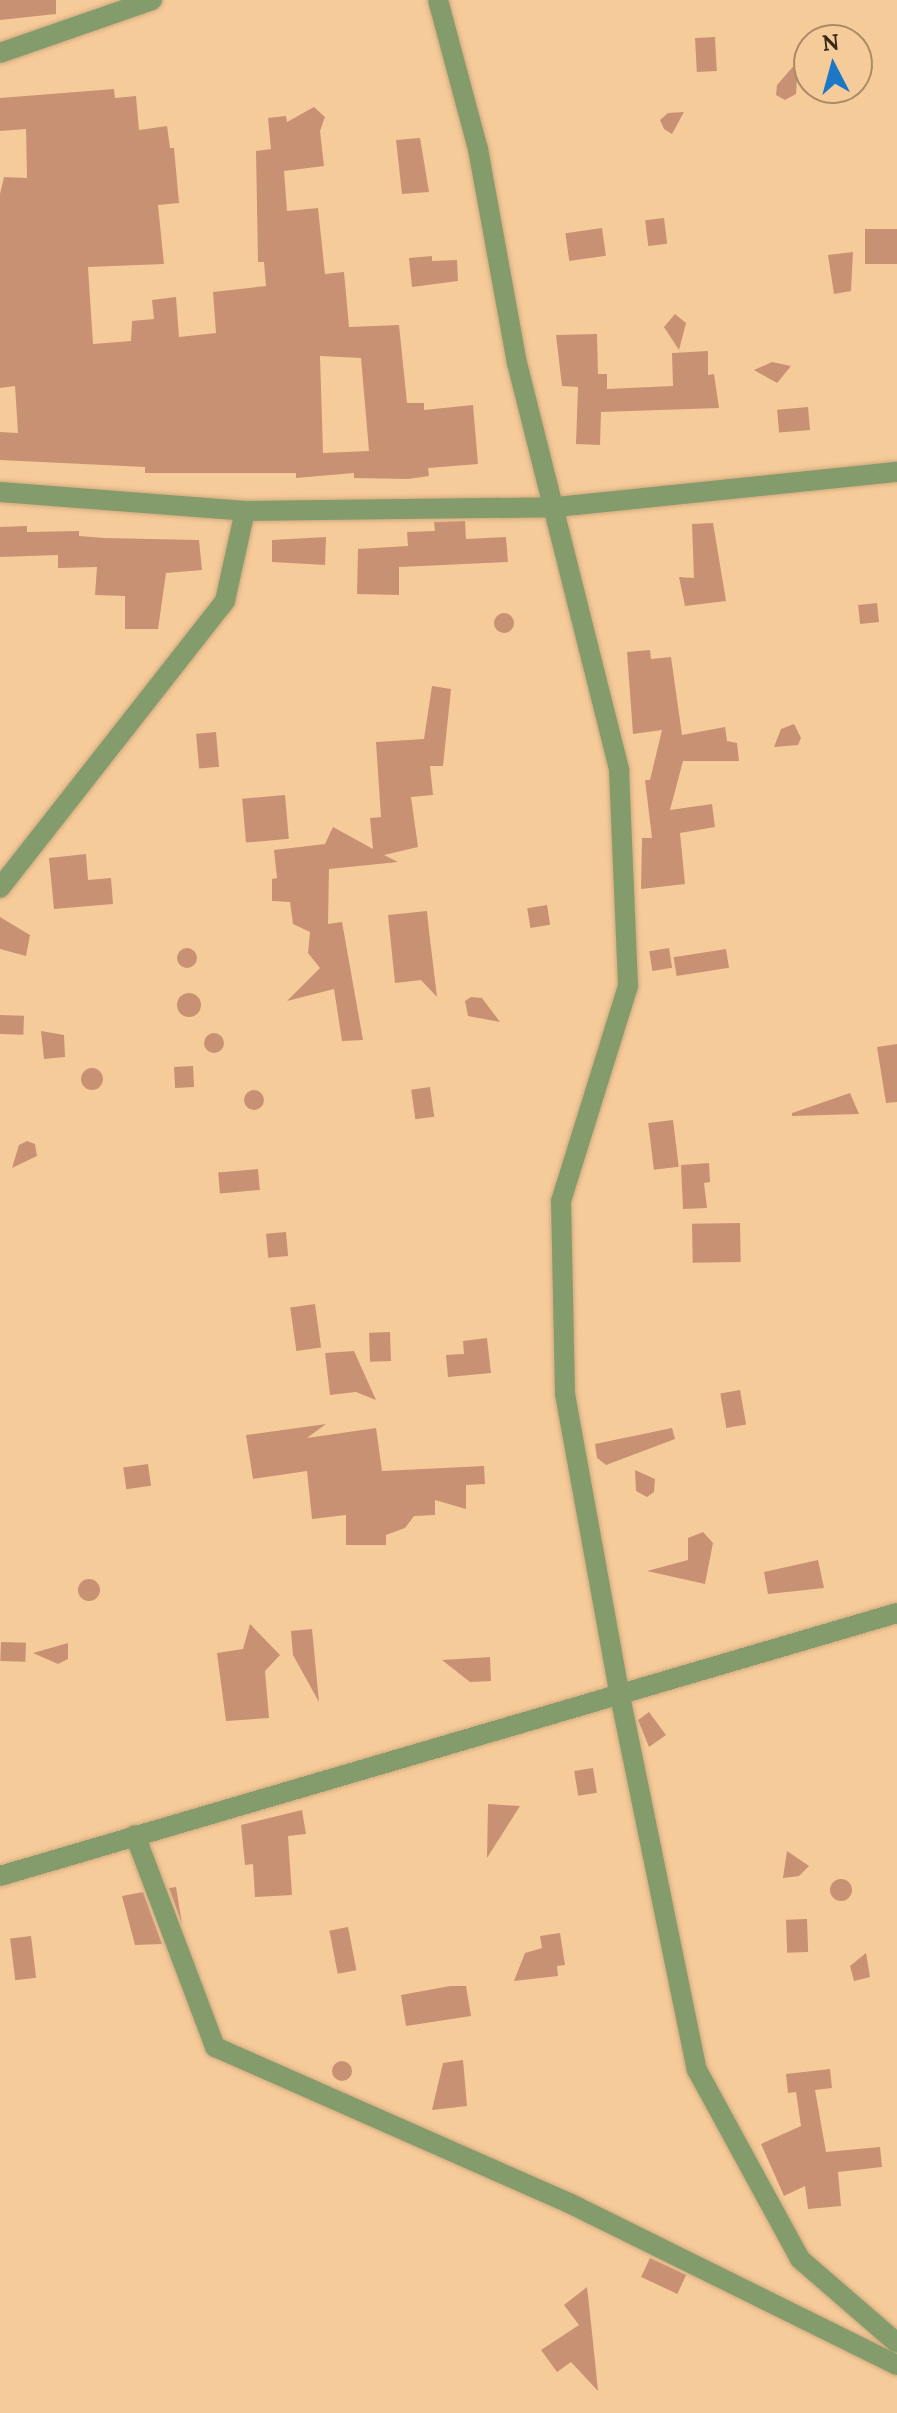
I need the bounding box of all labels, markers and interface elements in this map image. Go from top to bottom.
north arrow [793,24,873,104]
text: N [821,27,841,57]

